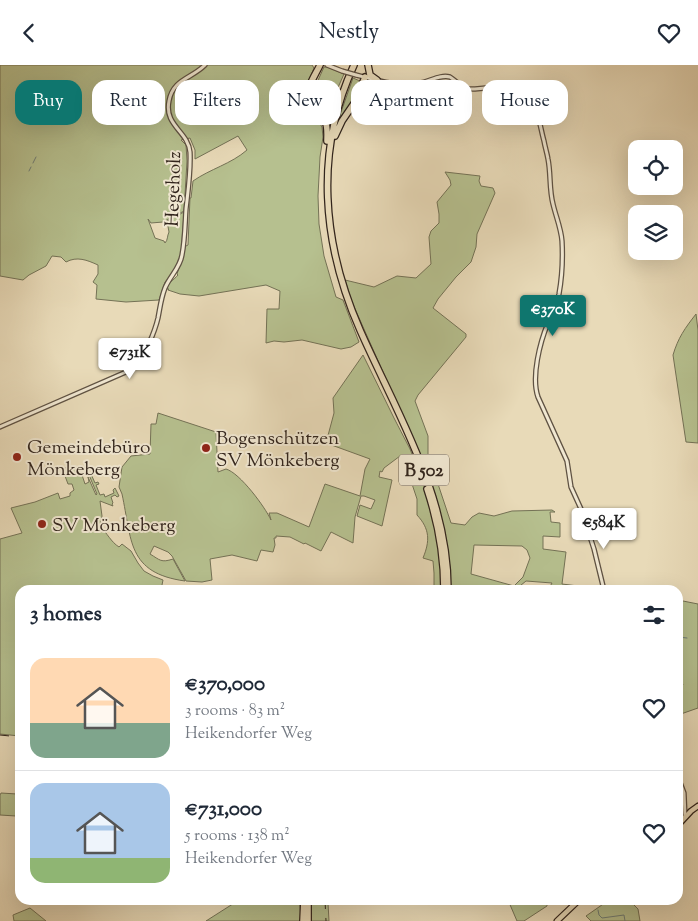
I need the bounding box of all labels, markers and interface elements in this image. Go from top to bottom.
text: Nestly [319,17,379,49]
icon: back [15,19,43,47]
icon: heart [655,19,683,47]
chip: Buy [15,80,82,125]
chip: Rent [92,80,165,125]
chip: Filters [175,80,259,125]
chip: New [269,80,341,125]
chip: Apartment [351,80,472,125]
chip: House [482,80,568,125]
map controls [628,140,683,260]
button: locate [628,140,683,195]
street label: Hegeholz [160,151,189,227]
button: layers [628,205,683,260]
pin: €370K [518,295,588,337]
text: €370K [531,299,575,322]
pin: €731K [95,337,165,380]
text: €731K [109,342,151,365]
place label: Bogenschützen SV Mönkeberg [216,426,340,475]
place label: Gemeindebüro Mönkeberg [27,435,150,484]
marker: Bogenschützen SV Mönkeberg [200,442,212,454]
marker: Gemeindebüro Mönkeberg [11,451,23,463]
road number: B 502 [399,455,449,485]
pin: €584K [569,507,639,550]
text: €584K [583,512,625,535]
place label: SV Mönkeberg [52,513,176,540]
marker: SV Mönkeberg [36,518,48,530]
text: 3 homes [30,600,102,630]
icon: filters [640,601,668,629]
text: €370,000 [185,670,265,700]
icon: home [70,678,130,738]
icon: heart [640,694,668,722]
text: 3 rooms · 83 m² [185,700,285,723]
text: Heikendorfer Weg [185,723,312,746]
text: €731,000 [185,795,262,825]
icon: home [70,803,130,863]
icon: heart [640,819,668,847]
text: 5 rooms · 138 m² [185,825,290,848]
text: Heikendorfer Weg [185,848,312,871]

